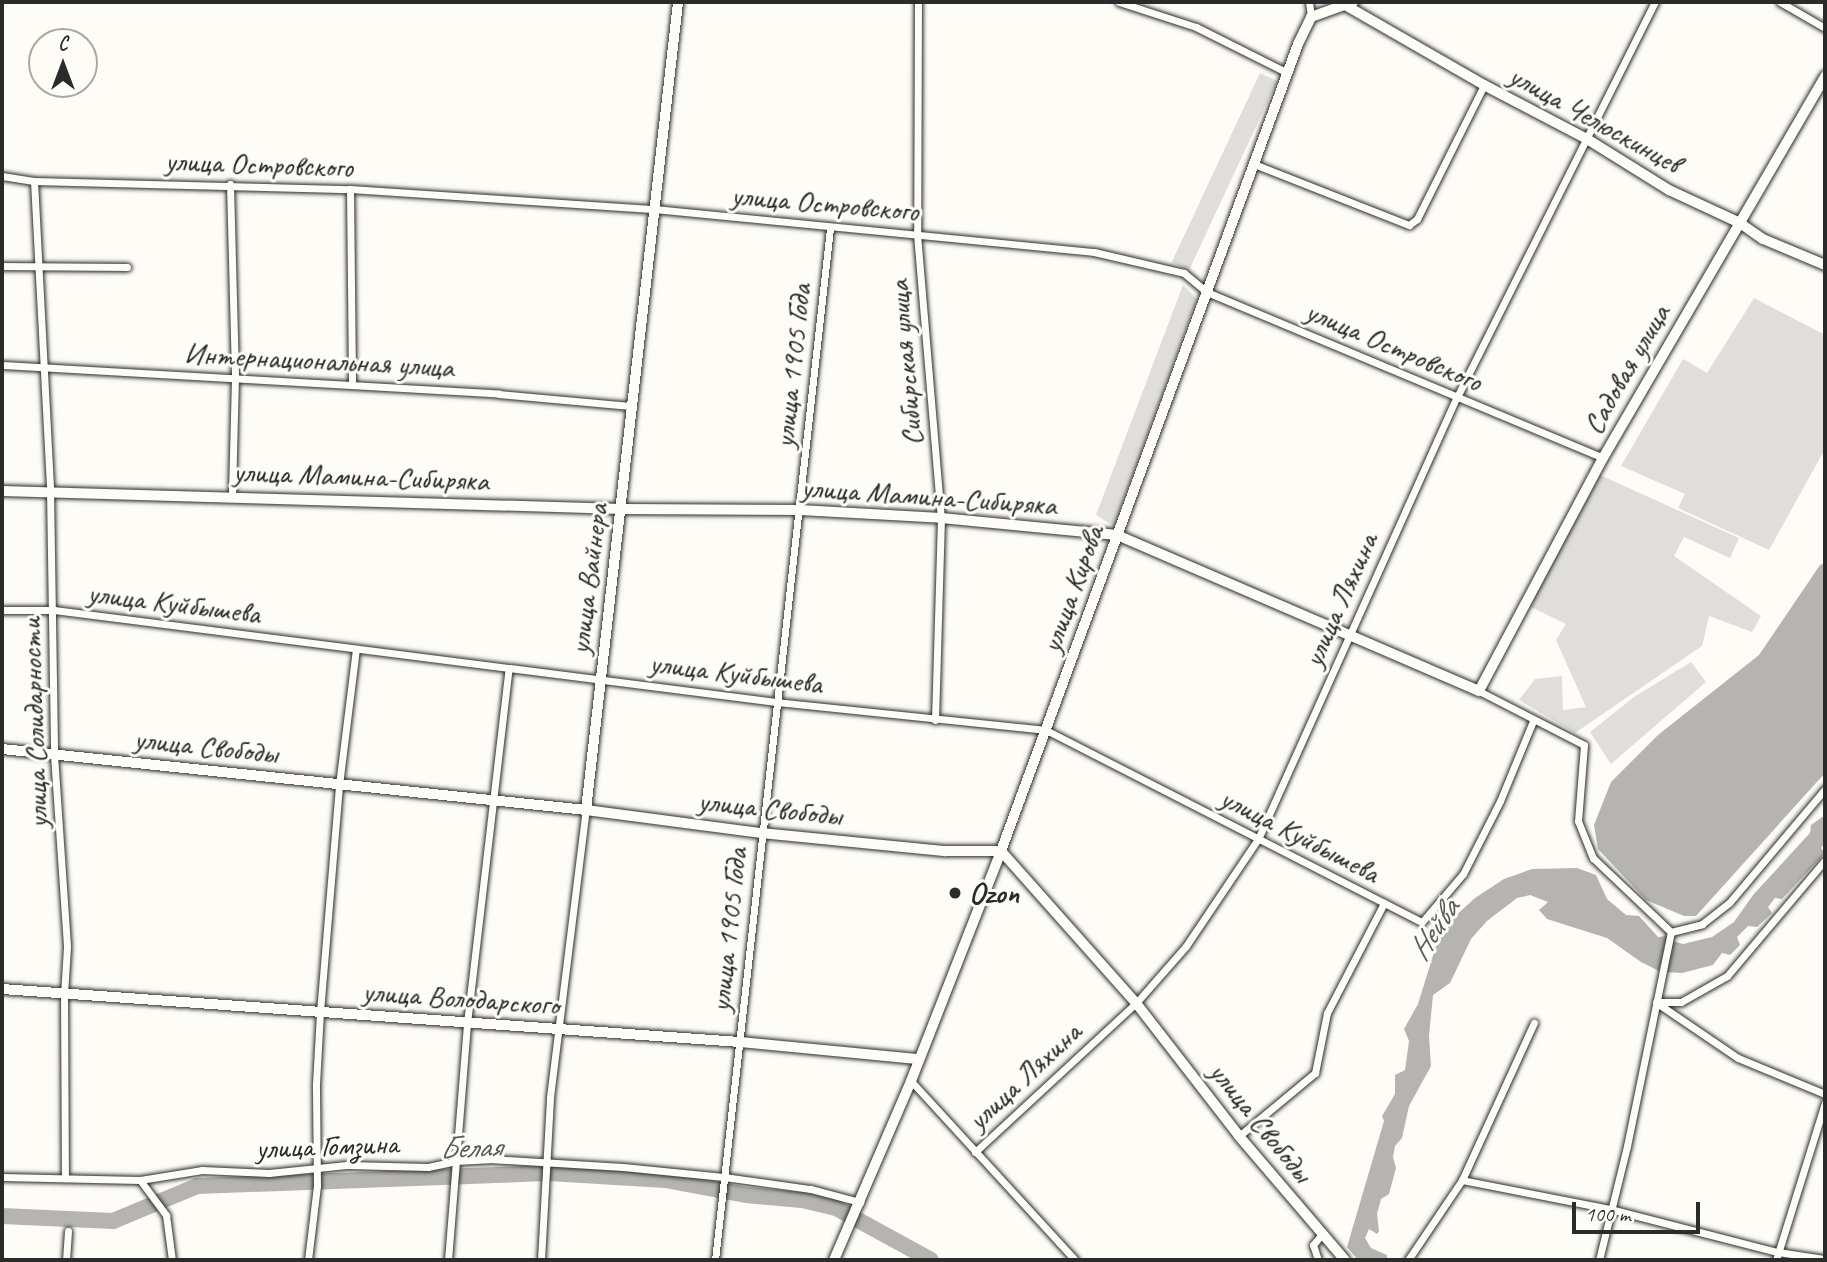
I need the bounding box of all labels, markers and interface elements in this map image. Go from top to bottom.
north arrow [28,28,98,98]
text: С [58,32,68,56]
street label: улица Челюскинцев [1503,57,1687,181]
street label: улица Островского [163,143,355,185]
street label: улица Островского [728,177,922,229]
street label: Сибирская улица [880,277,930,449]
street label: улица 1905 Года [766,282,818,450]
street label: улица Островского [1299,292,1489,400]
street label: Садовая улица [1574,297,1678,441]
street label: Интернациональная улица [183,335,455,385]
street label: улица Мамина-Сибиряка [233,454,489,498]
street label: улица Мамина-Сибиряка [800,469,1058,523]
street label: улица Вайнера [561,502,615,656]
street label: улица Кирова [1033,521,1111,657]
street label: улица Ляхина [1295,528,1385,672]
street label: улица Куйбышева [86,575,262,631]
street label: улица Солидарности [12,618,56,828]
street label: улица Куйбышева [648,645,824,701]
street label: улица Свободы [134,721,278,771]
street label: улица Куйбышева [1214,780,1386,890]
street label: улица Свободы [698,783,842,833]
street label: улица 1905 Года [702,846,754,1014]
place label: Ozon [969,875,1019,911]
marker: Ozon [947,885,963,901]
water label: Нейва [1400,892,1468,968]
street label: улица Володарского [362,973,560,1023]
street label: улица Ляхина [960,1015,1088,1137]
street label: улица Свободы [1202,1056,1320,1188]
street label: улица Гомзина [254,1125,400,1167]
water label: Белая [439,1128,501,1168]
scale bar [1575,1188,1703,1232]
text: 100 m [1585,1201,1630,1227]

